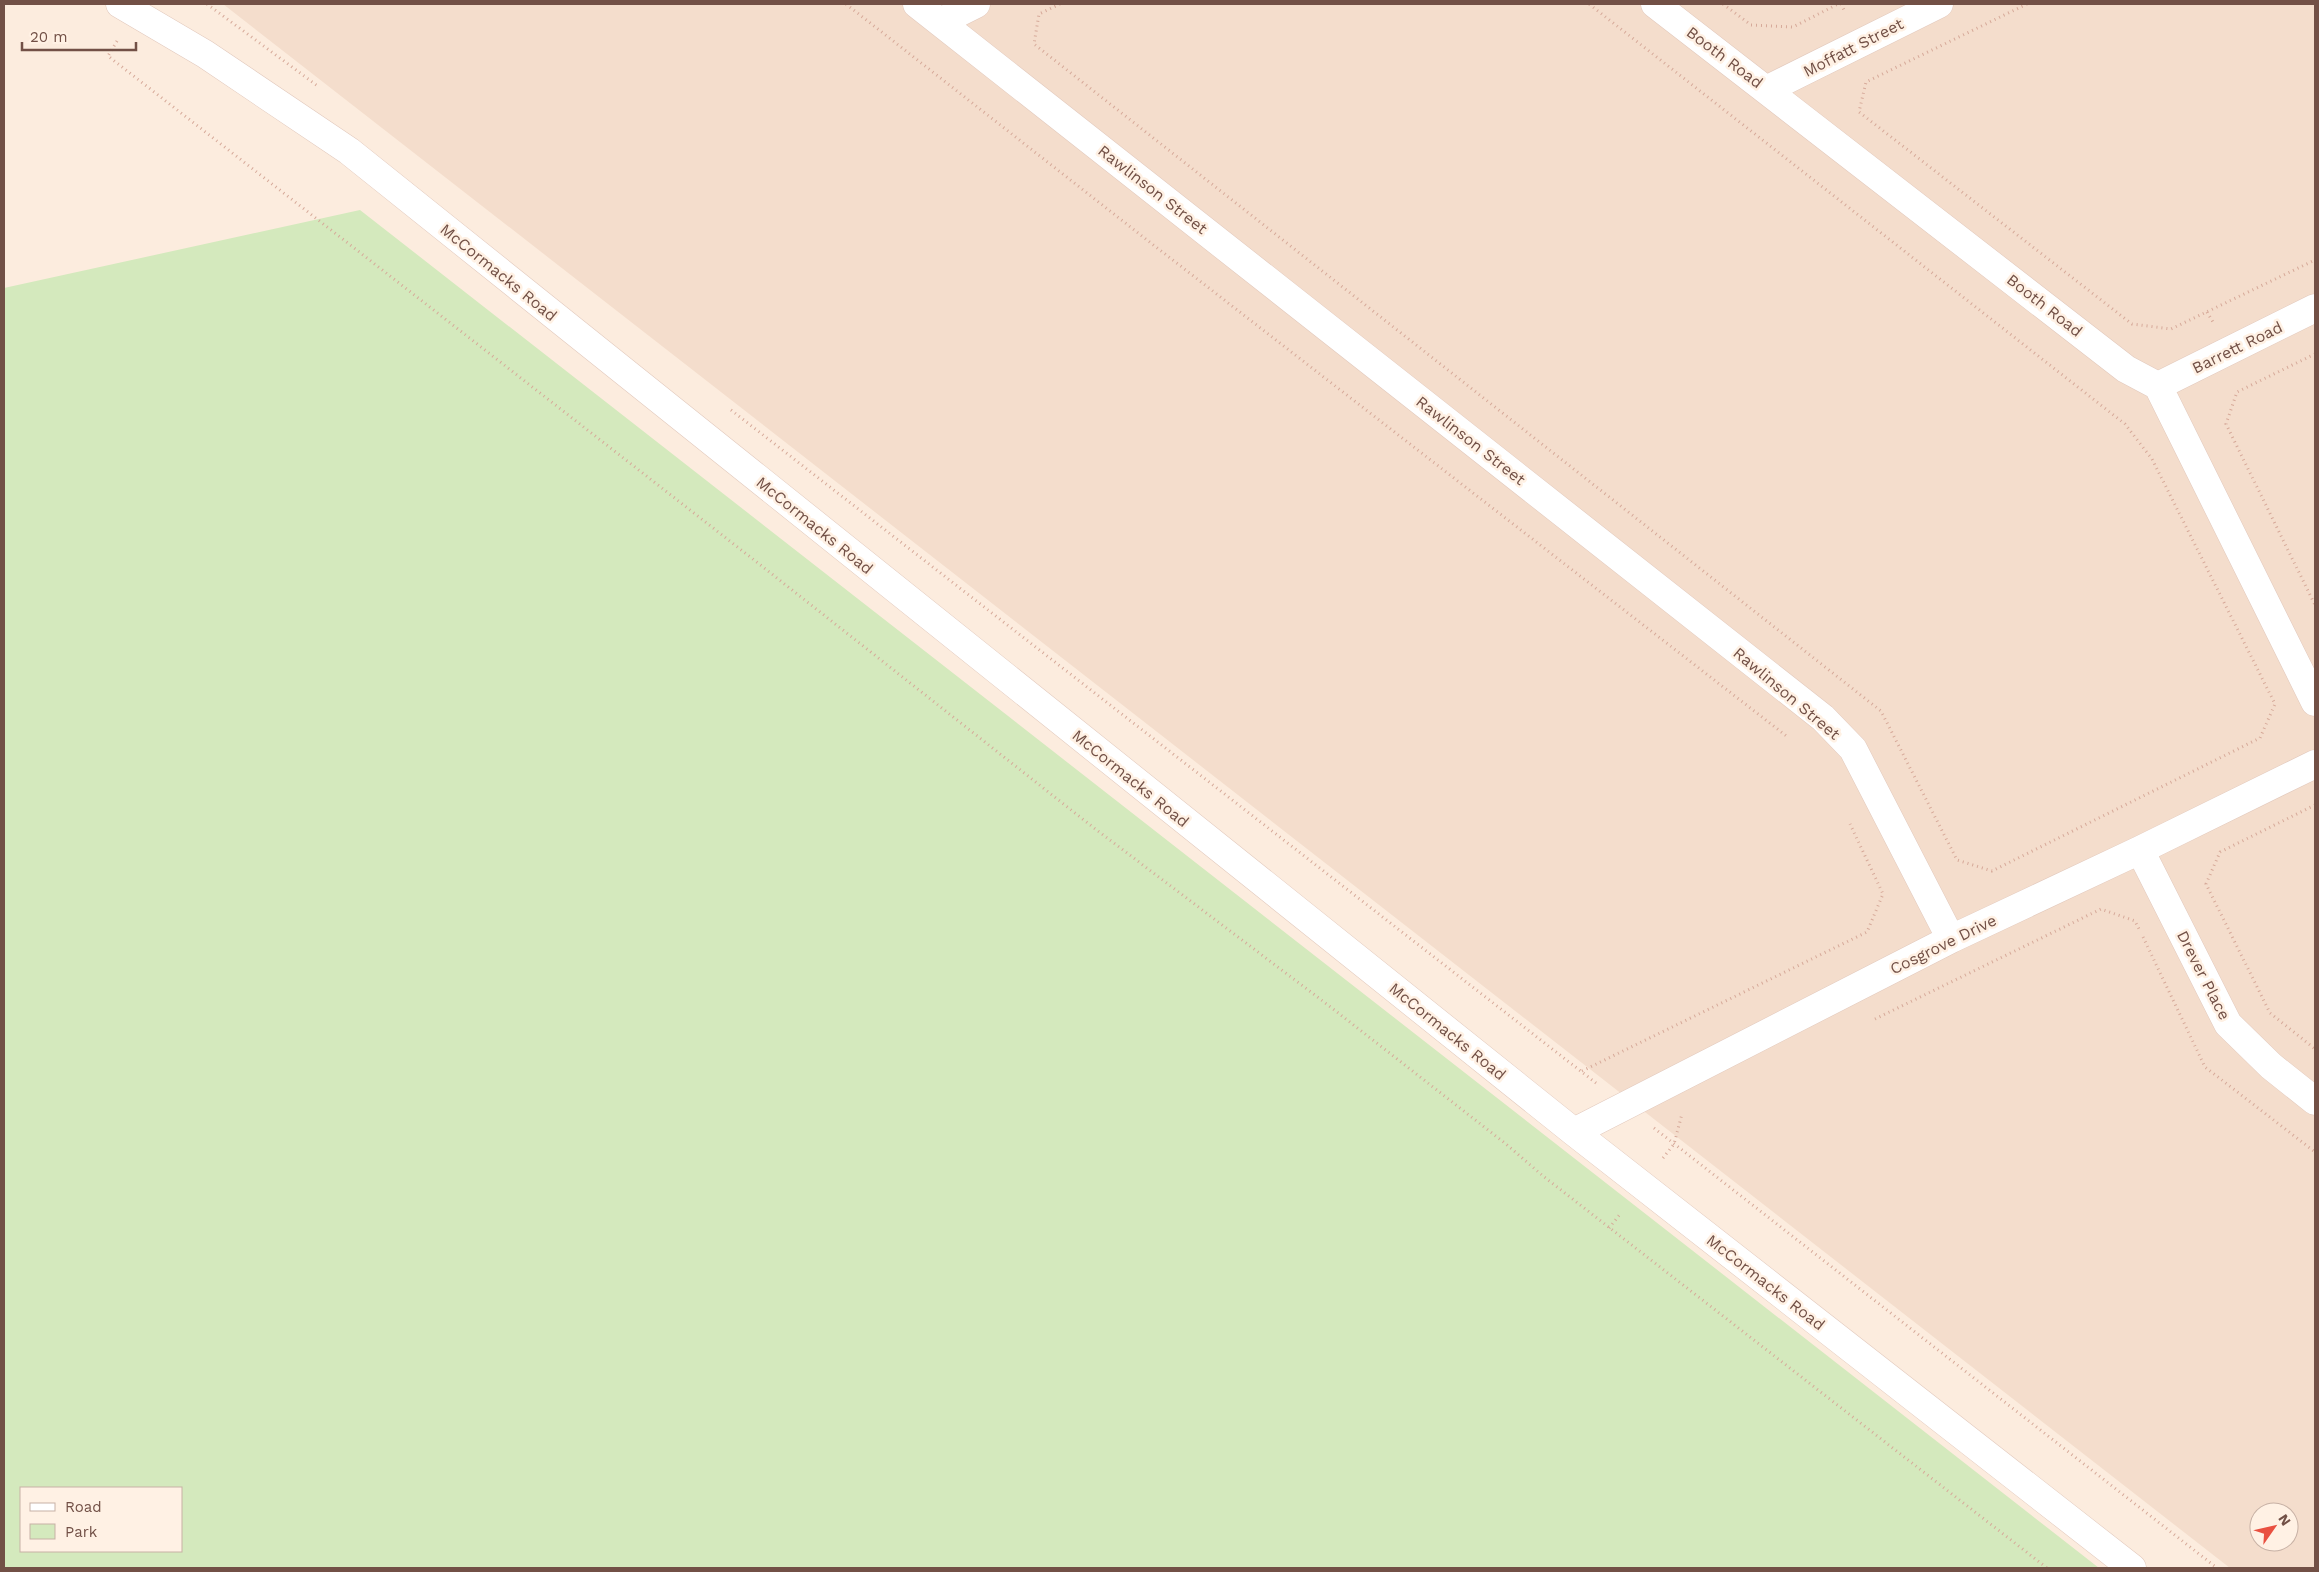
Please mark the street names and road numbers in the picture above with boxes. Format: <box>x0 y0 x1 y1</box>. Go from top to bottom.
street label: Moffatt Street <box>1800 14 1907 81</box>
street label: Booth Road <box>1683 23 1767 92</box>
street label: Rawlinson Street <box>1094 141 1211 238</box>
street label: McCormacks Road <box>437 220 561 325</box>
street label: Booth Road <box>2003 270 2086 341</box>
street label: Barrett Road <box>2189 317 2286 378</box>
street label: Rawlinson Street <box>1412 392 1529 489</box>
street label: McCormacks Road <box>753 473 877 578</box>
street label: Rawlinson Street <box>1729 643 1844 744</box>
street label: McCormacks Road <box>1069 726 1193 831</box>
street label: Cosgrove Drive <box>1887 910 2000 978</box>
street label: Drever Place <box>2173 927 2234 1023</box>
street label: McCormacks Road <box>1386 979 1510 1084</box>
street label: McCormacks Road <box>1703 1230 1829 1334</box>

